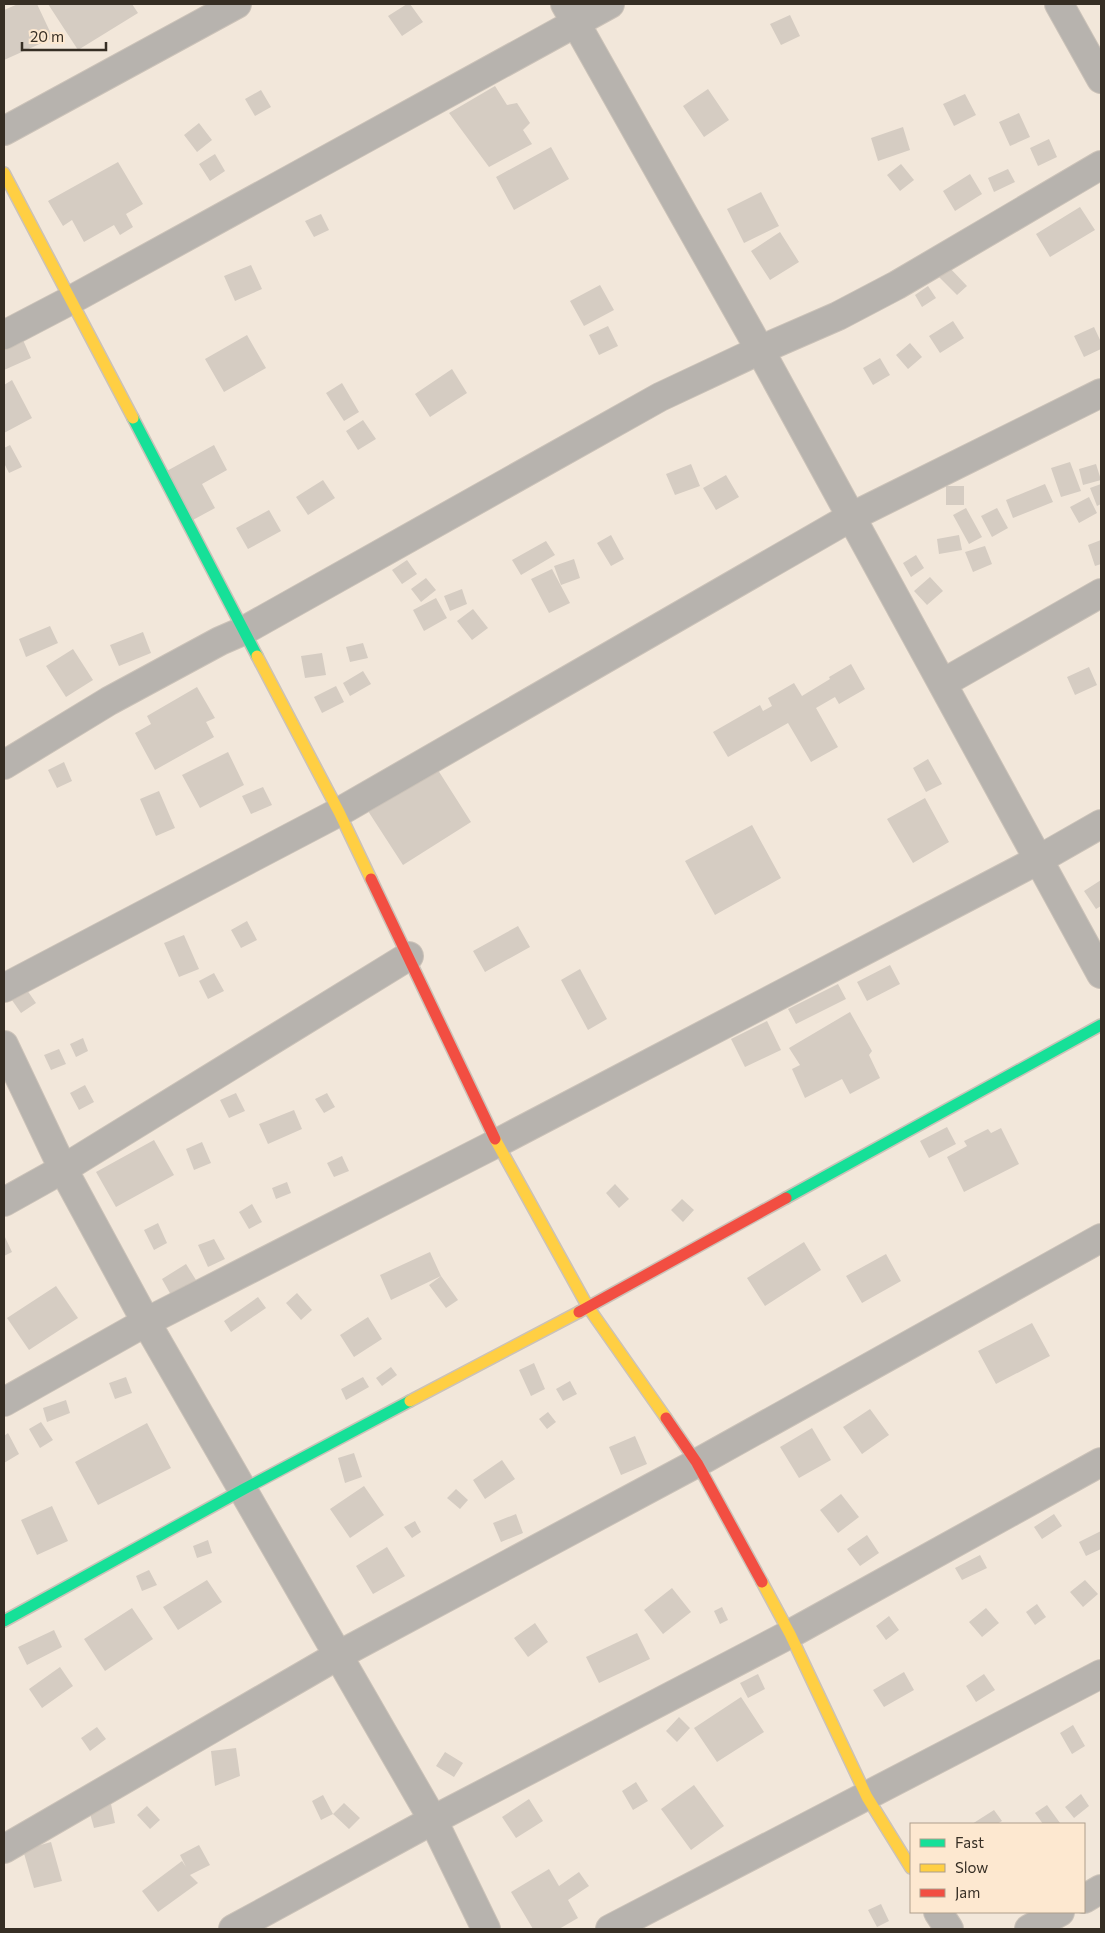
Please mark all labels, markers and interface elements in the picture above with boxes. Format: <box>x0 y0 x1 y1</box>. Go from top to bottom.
scale bar <box>22 20 106 52</box>
text: 20 m <box>30 27 64 45</box>
legend <box>910 1823 1085 1913</box>
text: Fast <box>955 1833 984 1851</box>
text: Slow <box>955 1858 988 1876</box>
text: Jam <box>955 1883 980 1901</box>

